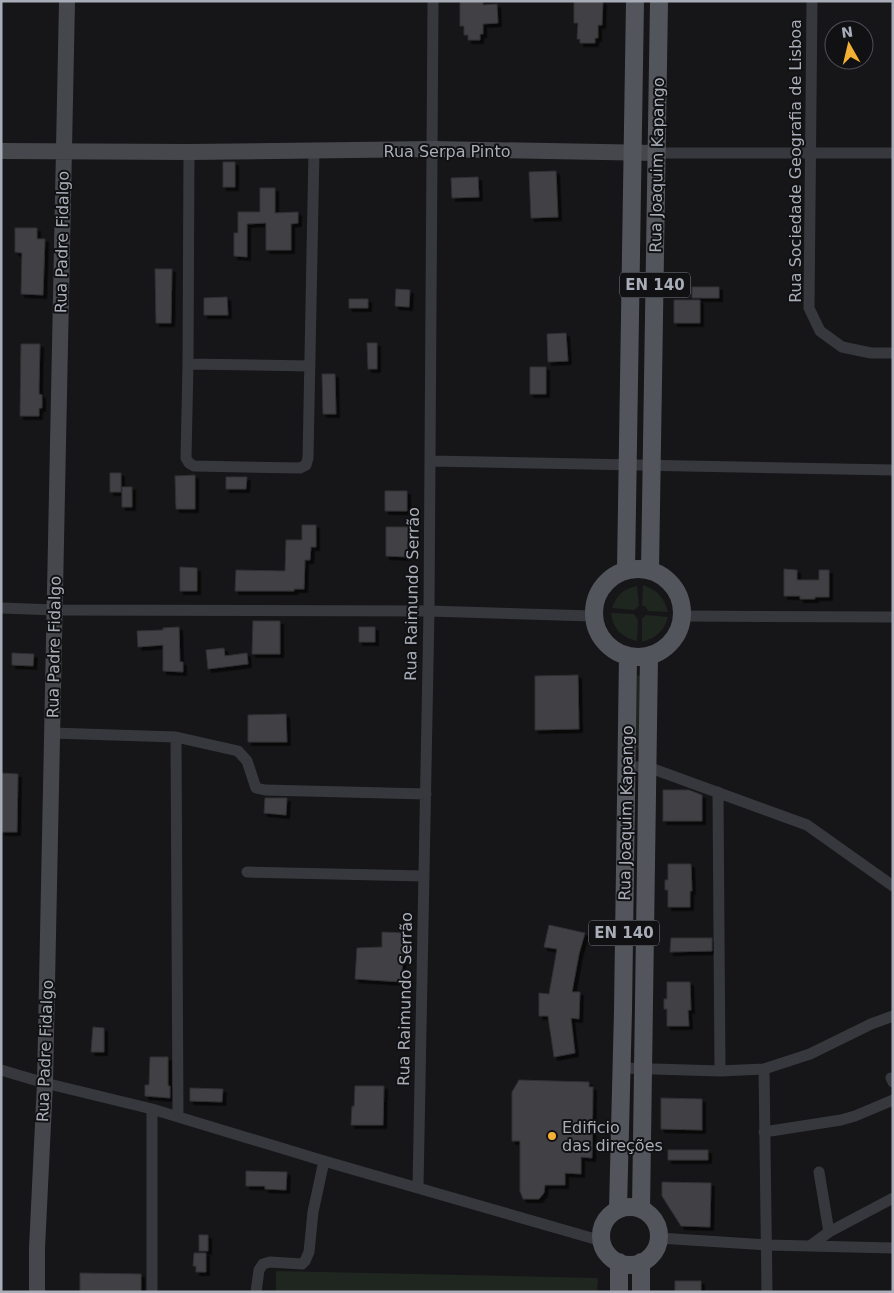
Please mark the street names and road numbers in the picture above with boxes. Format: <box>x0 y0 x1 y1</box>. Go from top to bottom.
street label: Rua Sociedade Geografia de Lisboa <box>786 19 805 303</box>
street label: Rua Joaquim Kapango <box>646 77 668 253</box>
street label: Rua Serpa Pinto <box>384 142 511 161</box>
street label: Rua Padre Fidalgo <box>51 171 73 313</box>
road number: EN 140 <box>620 272 690 298</box>
street label: Rua Raimundo Serrão <box>401 507 423 681</box>
street label: Rua Padre Fidalgo <box>43 576 65 718</box>
street label: Rua Joaquim Kapango <box>615 725 637 901</box>
street label: Rua Raimundo Serrão <box>394 912 416 1086</box>
road number: EN 140 <box>589 920 659 946</box>
street label: Rua Padre Fidalgo <box>33 980 57 1122</box>

